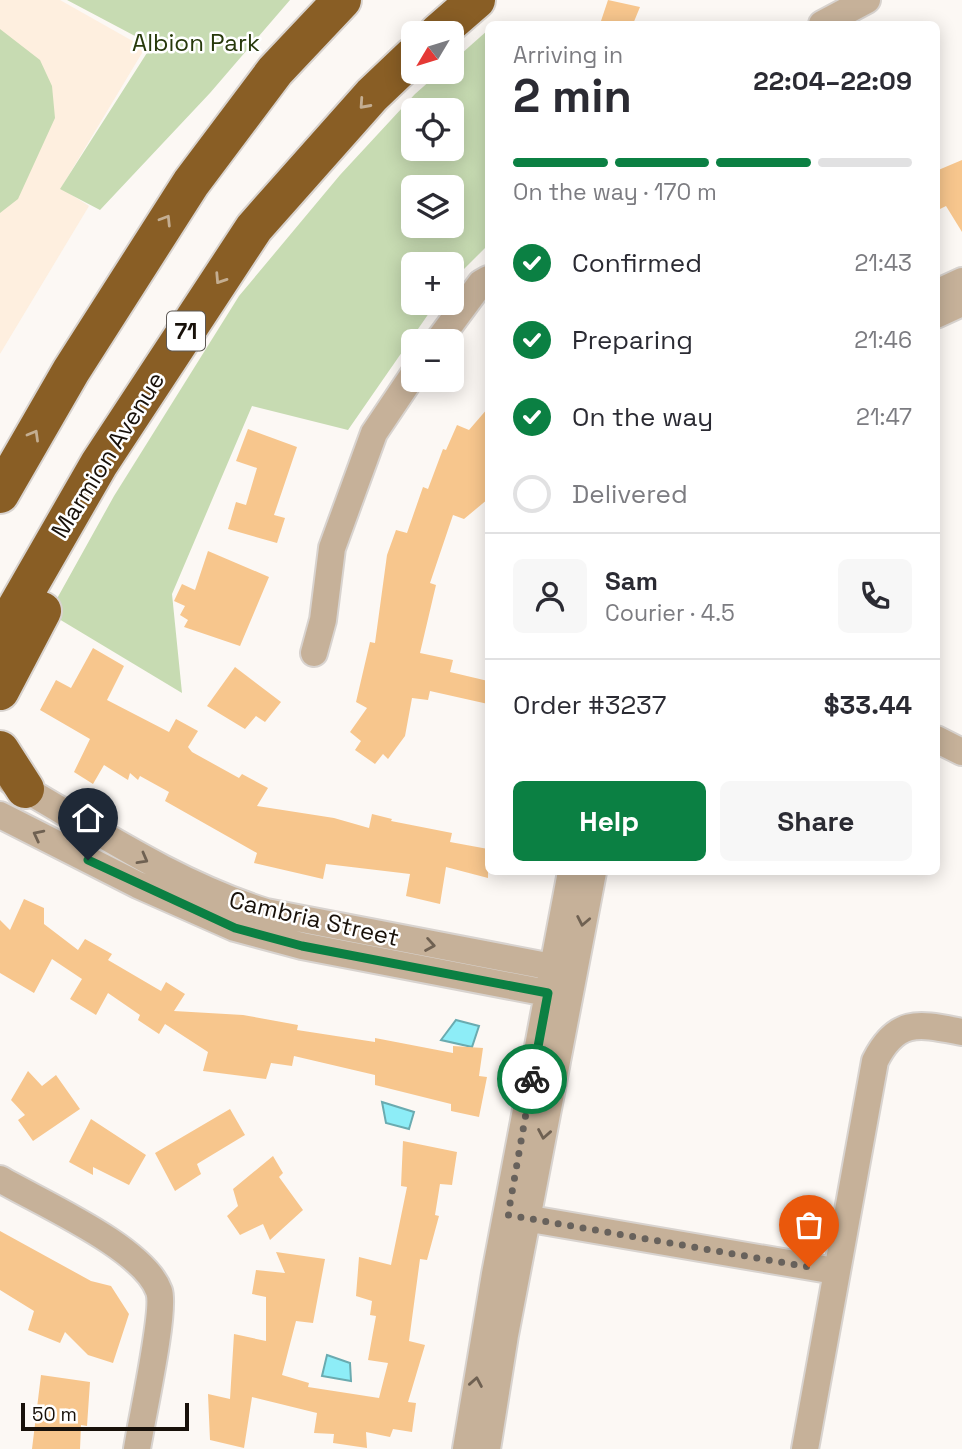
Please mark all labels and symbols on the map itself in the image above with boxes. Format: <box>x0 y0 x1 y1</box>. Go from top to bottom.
north arrow <box>401 21 464 84</box>
park label: Albion Park <box>132 27 260 58</box>
one-way arrow <box>360 96 372 109</box>
one-way arrow <box>158 215 171 228</box>
one-way arrow <box>215 272 228 285</box>
road number: 71 <box>167 312 205 350</box>
street label: Marmion Avenue <box>44 366 171 544</box>
one-way arrow <box>26 429 39 442</box>
pin <box>58 788 118 860</box>
one-way arrow <box>33 829 45 843</box>
one-way arrow <box>136 851 149 864</box>
street label: Cambria Street <box>226 884 402 953</box>
one-way arrow <box>576 915 591 927</box>
one-way arrow <box>424 937 436 952</box>
courier <box>497 1044 567 1114</box>
one-way arrow <box>537 1129 552 1140</box>
pin <box>779 1195 839 1267</box>
one-way arrow <box>468 1376 483 1388</box>
scale bar <box>21 1400 189 1432</box>

